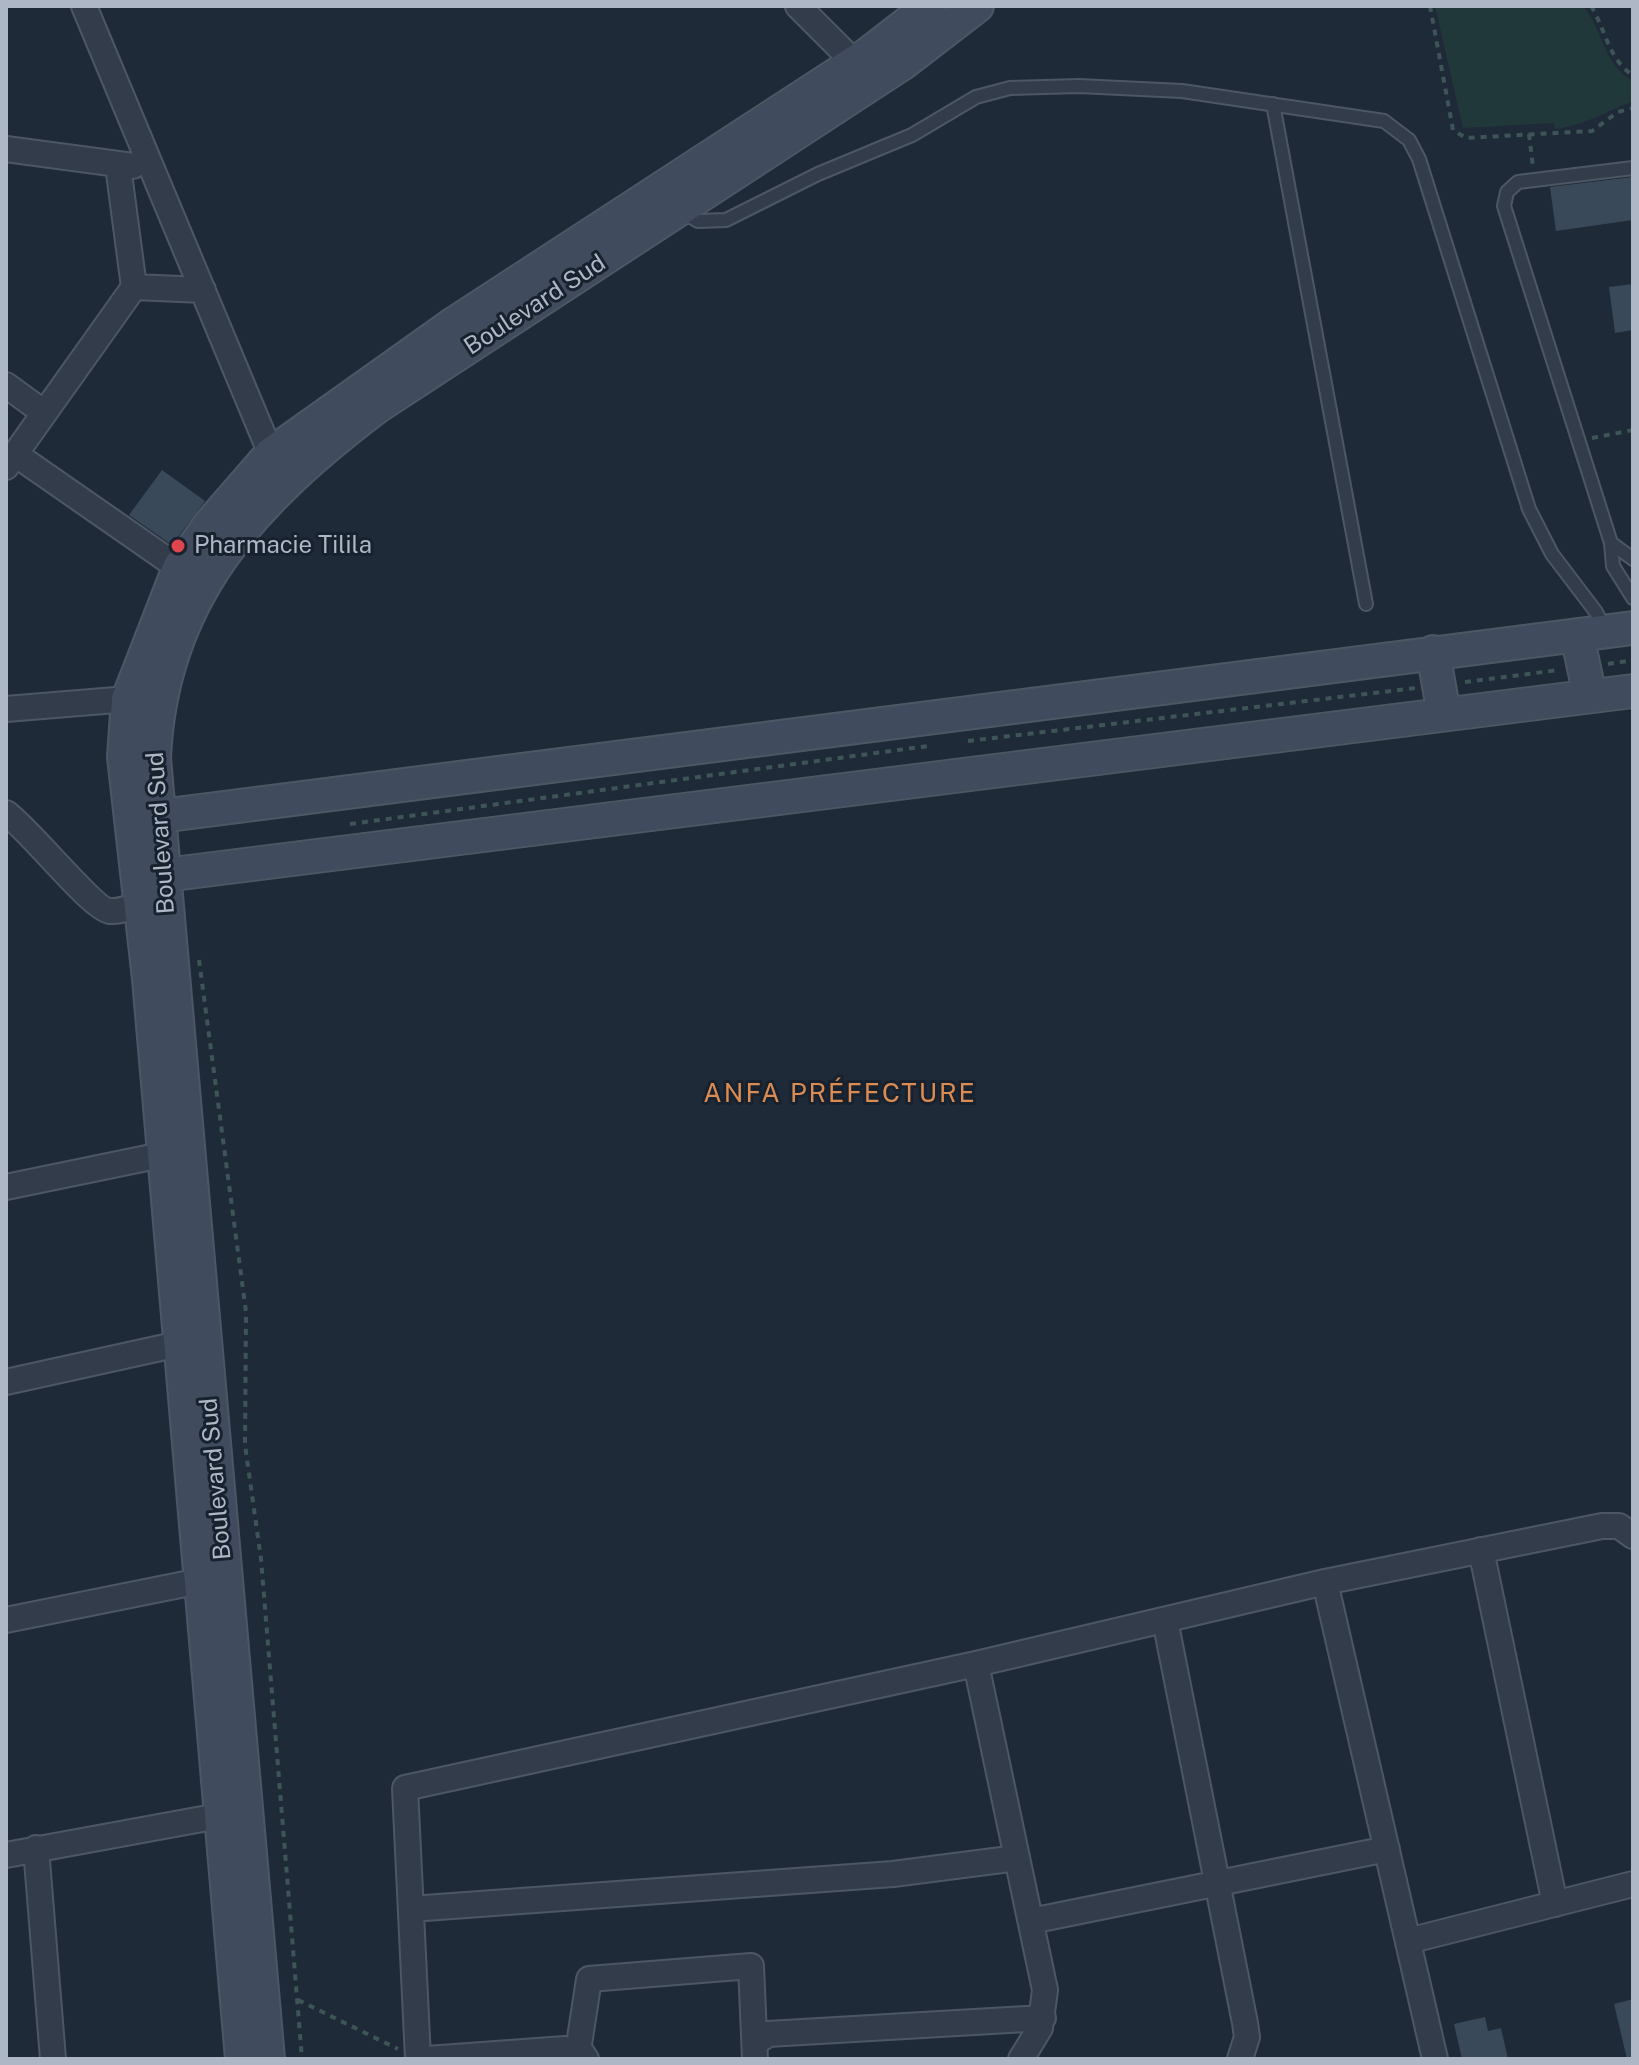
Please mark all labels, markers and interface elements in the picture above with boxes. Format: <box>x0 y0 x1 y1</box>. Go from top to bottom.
street label: Boulevard Sud <box>459 249 611 361</box>
place label: Pharmacie Tilila <box>194 532 372 560</box>
marker: Pharmacie Tilila <box>169 537 187 555</box>
street label: Boulevard Sud <box>141 751 181 915</box>
district label: ANFA PRÉFECTURE <box>703 1078 977 1110</box>
street label: Boulevard Sud <box>195 1397 237 1561</box>

